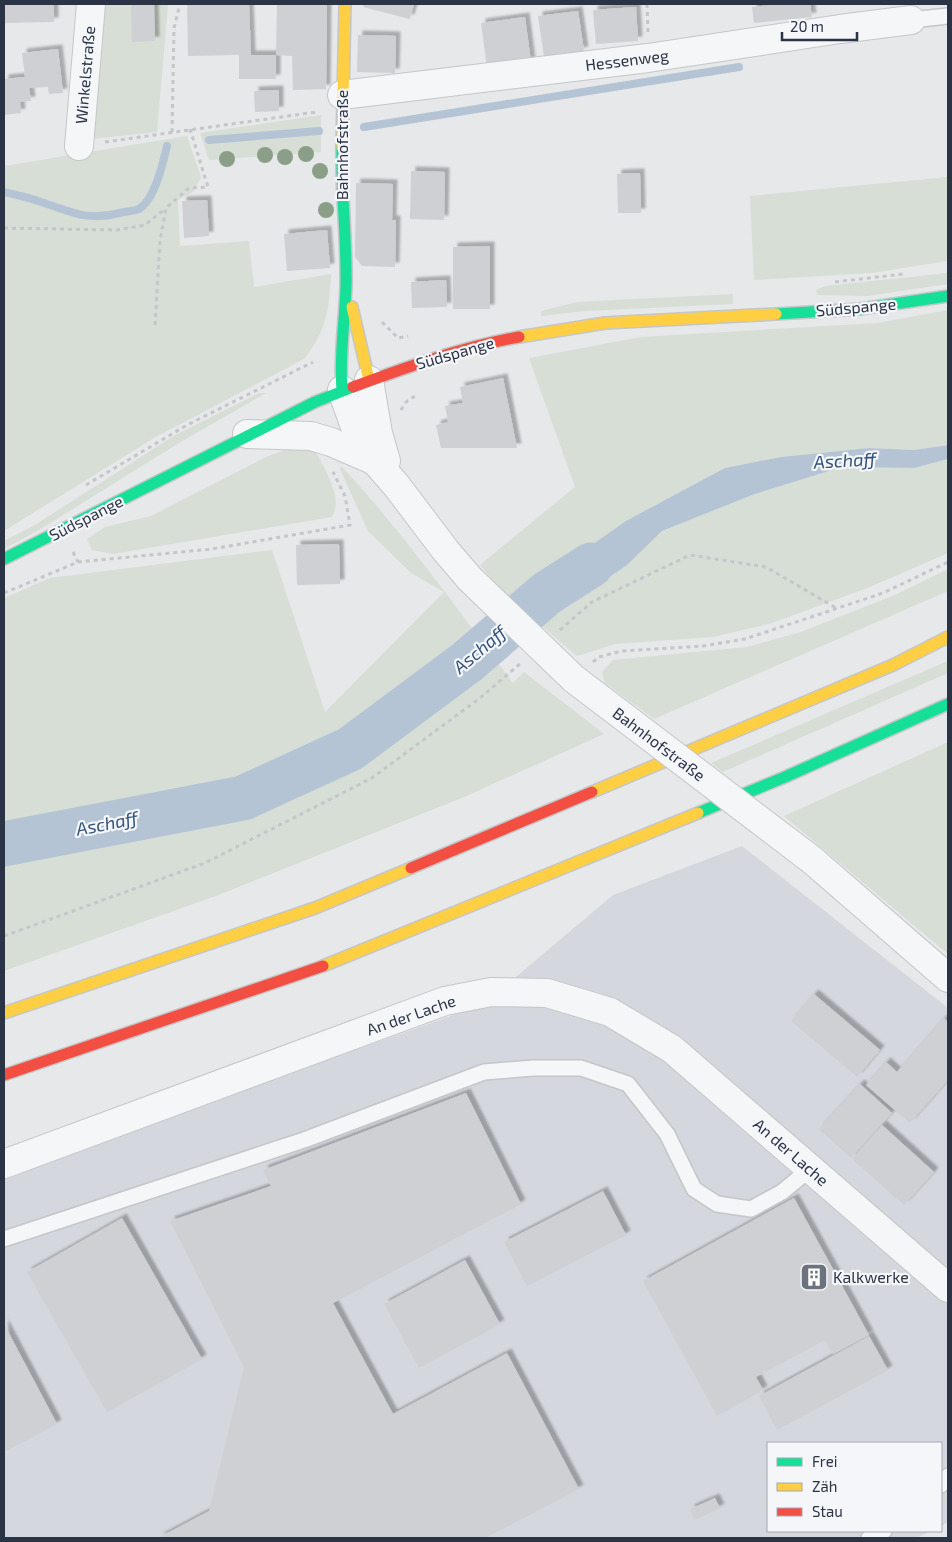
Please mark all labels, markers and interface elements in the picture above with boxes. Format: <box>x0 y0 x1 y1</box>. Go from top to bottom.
scale bar <box>782 10 857 42</box>
text: 20 m <box>790 17 824 35</box>
street label: Winkelstraße <box>71 25 98 125</box>
street label: Hessenweg <box>584 45 670 74</box>
street label: Bahnhofstraße <box>332 90 351 200</box>
street label: Südspange <box>815 294 897 319</box>
street label: Südspange <box>414 332 496 373</box>
water label: Aschaff <box>812 447 879 473</box>
street label: Südspange <box>46 491 126 544</box>
water label: Aschaff <box>448 619 512 678</box>
street label: Bahnhofstraße <box>609 703 709 784</box>
water label: Aschaff <box>73 806 142 840</box>
street label: An der Lache <box>364 990 458 1039</box>
street label: An der Lache <box>750 1114 833 1189</box>
building icon: Kalkwerke <box>799 1262 829 1292</box>
place label: Kalkwerke <box>833 1267 909 1286</box>
legend <box>767 1442 942 1532</box>
text: Frei <box>812 1452 837 1470</box>
text: Zäh <box>812 1477 837 1495</box>
text: Stau <box>812 1502 843 1520</box>

